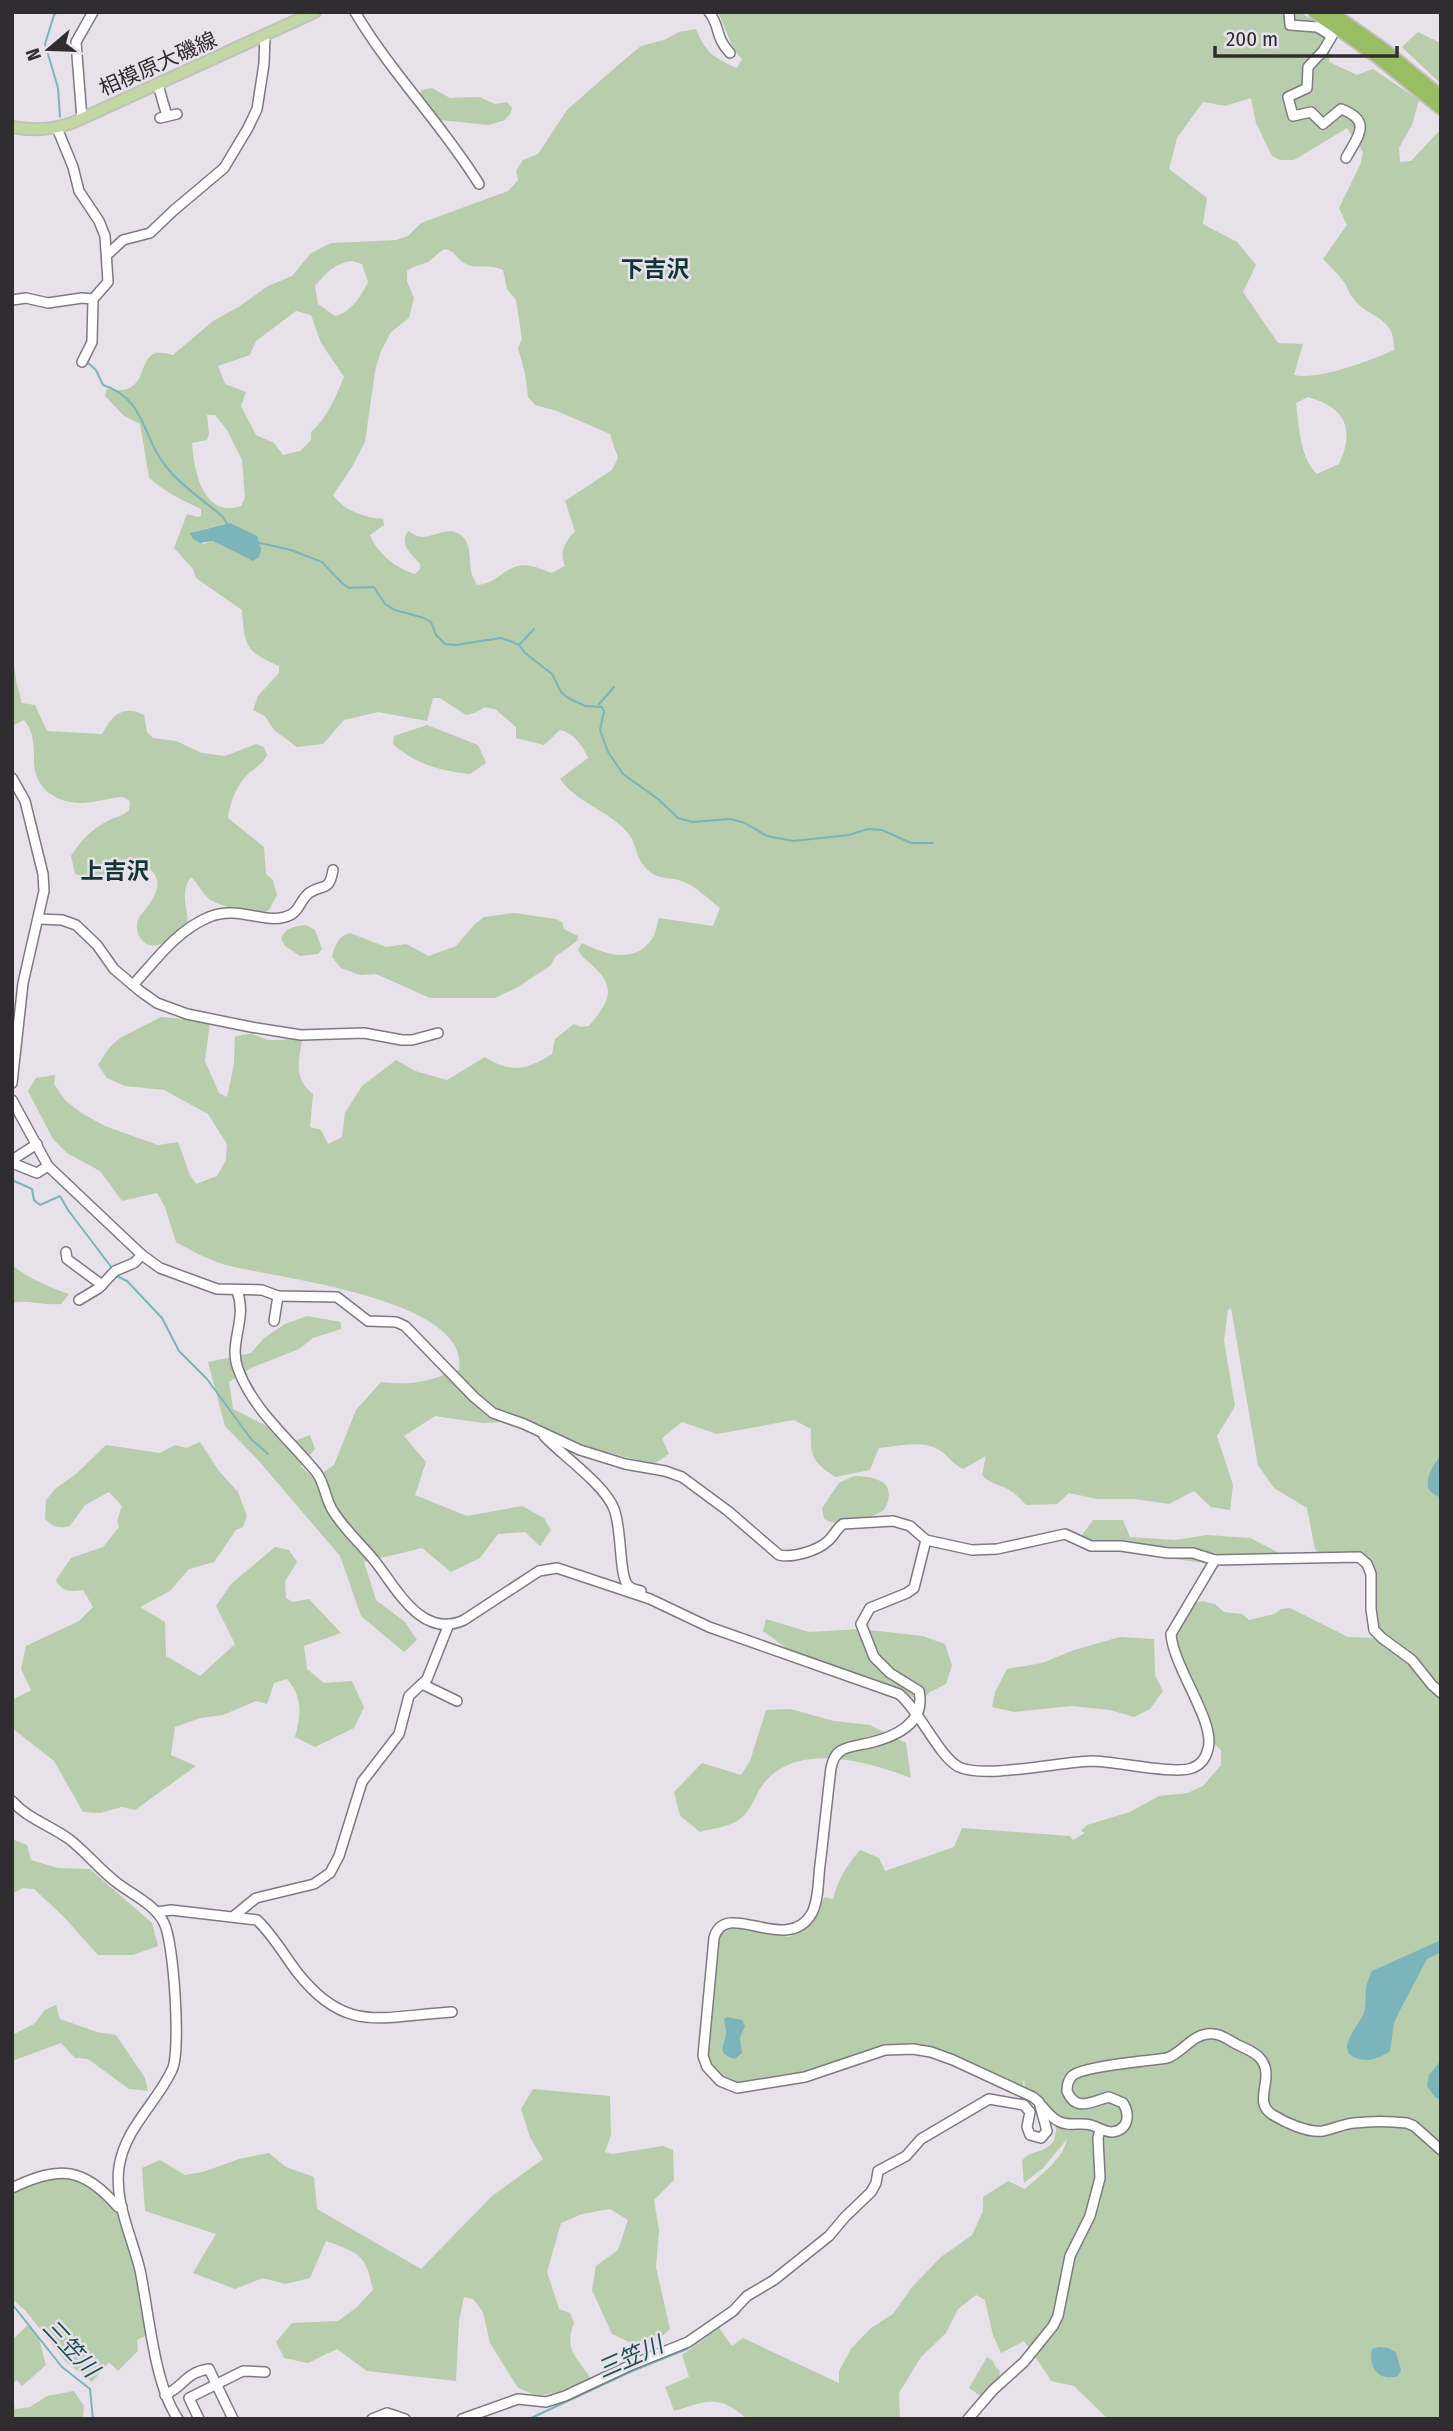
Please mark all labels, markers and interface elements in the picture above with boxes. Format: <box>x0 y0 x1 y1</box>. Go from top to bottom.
north arrow <box>14 14 84 84</box>
scale bar <box>1215 14 1397 58</box>
street label: 相模原大磯線 <box>95 26 221 102</box>
text: 200 m <box>1226 26 1278 52</box>
text: N <box>21 45 46 64</box>
district label: 下吉沢 <box>621 255 690 283</box>
district label: 上吉沢 <box>81 857 150 885</box>
water label: 三笠川 <box>37 2313 107 2385</box>
water label: 三笠川 <box>593 2329 670 2384</box>

